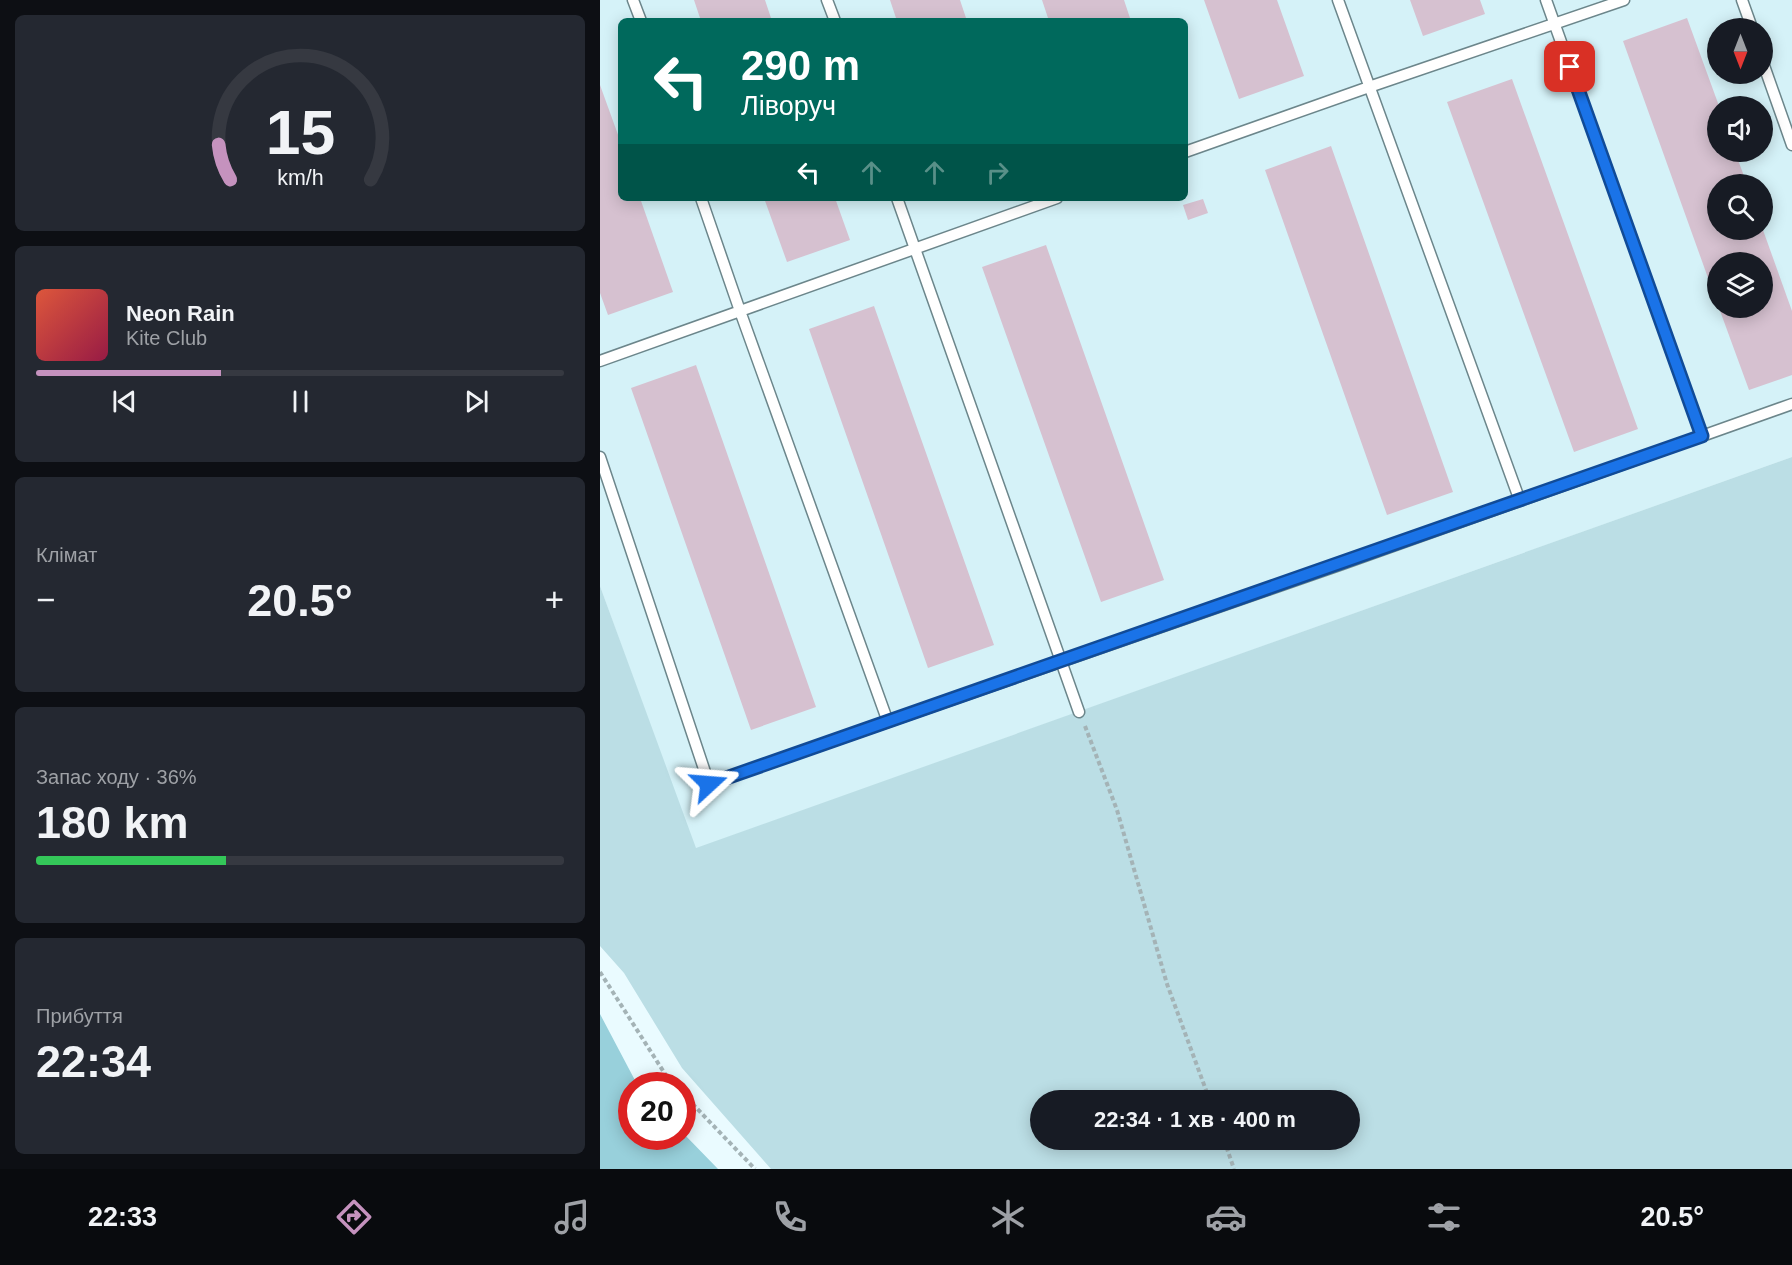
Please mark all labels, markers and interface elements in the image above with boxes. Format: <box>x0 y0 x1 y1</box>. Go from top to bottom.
north arrow <box>1707 18 1773 84</box>
map controls <box>1707 18 1773 318</box>
pin <box>1544 41 1595 92</box>
icon: left <box>642 42 720 120</box>
text: 290 m <box>741 42 860 89</box>
icon: arrive <box>1553 50 1586 83</box>
text: Ліворуч <box>741 91 836 121</box>
button: sound <box>1707 96 1773 162</box>
text: 15 <box>265 98 335 167</box>
icon: left <box>792 156 825 189</box>
icon: ahead <box>855 156 888 189</box>
icon: ahead <box>918 156 951 189</box>
icon: right <box>981 156 1014 189</box>
text: km/h <box>277 166 323 190</box>
button: search <box>1707 174 1773 240</box>
button: layers <box>1707 252 1773 318</box>
text: Neon Rain <box>126 301 235 326</box>
text: Kite Club <box>126 327 207 349</box>
icon: previous <box>108 385 141 418</box>
icon: pause <box>284 385 317 418</box>
icon: next <box>460 385 493 418</box>
text: Клімат <box>36 544 97 566</box>
text: 20.5° <box>247 575 353 626</box>
text: − <box>36 581 55 618</box>
text: + <box>545 581 564 618</box>
position arrow <box>677 752 741 816</box>
text: Запас ходу · 36% <box>36 766 197 788</box>
text: 180 km <box>36 797 189 848</box>
text: Прибуття <box>36 1005 123 1027</box>
text: 22:34 <box>36 1036 151 1087</box>
speed limit sign: 20 <box>618 1072 696 1150</box>
text: 22:34 · 1 хв · 400 m <box>1094 1107 1296 1132</box>
icon: directions <box>333 1196 375 1238</box>
icon: music <box>551 1196 593 1238</box>
icon: phone <box>769 1196 811 1238</box>
icon: climate <box>987 1196 1029 1238</box>
icon: car <box>1205 1196 1247 1238</box>
icon: filters <box>1423 1196 1465 1238</box>
text: 22:33 <box>88 1202 157 1232</box>
text: 20.5° <box>1641 1202 1704 1232</box>

